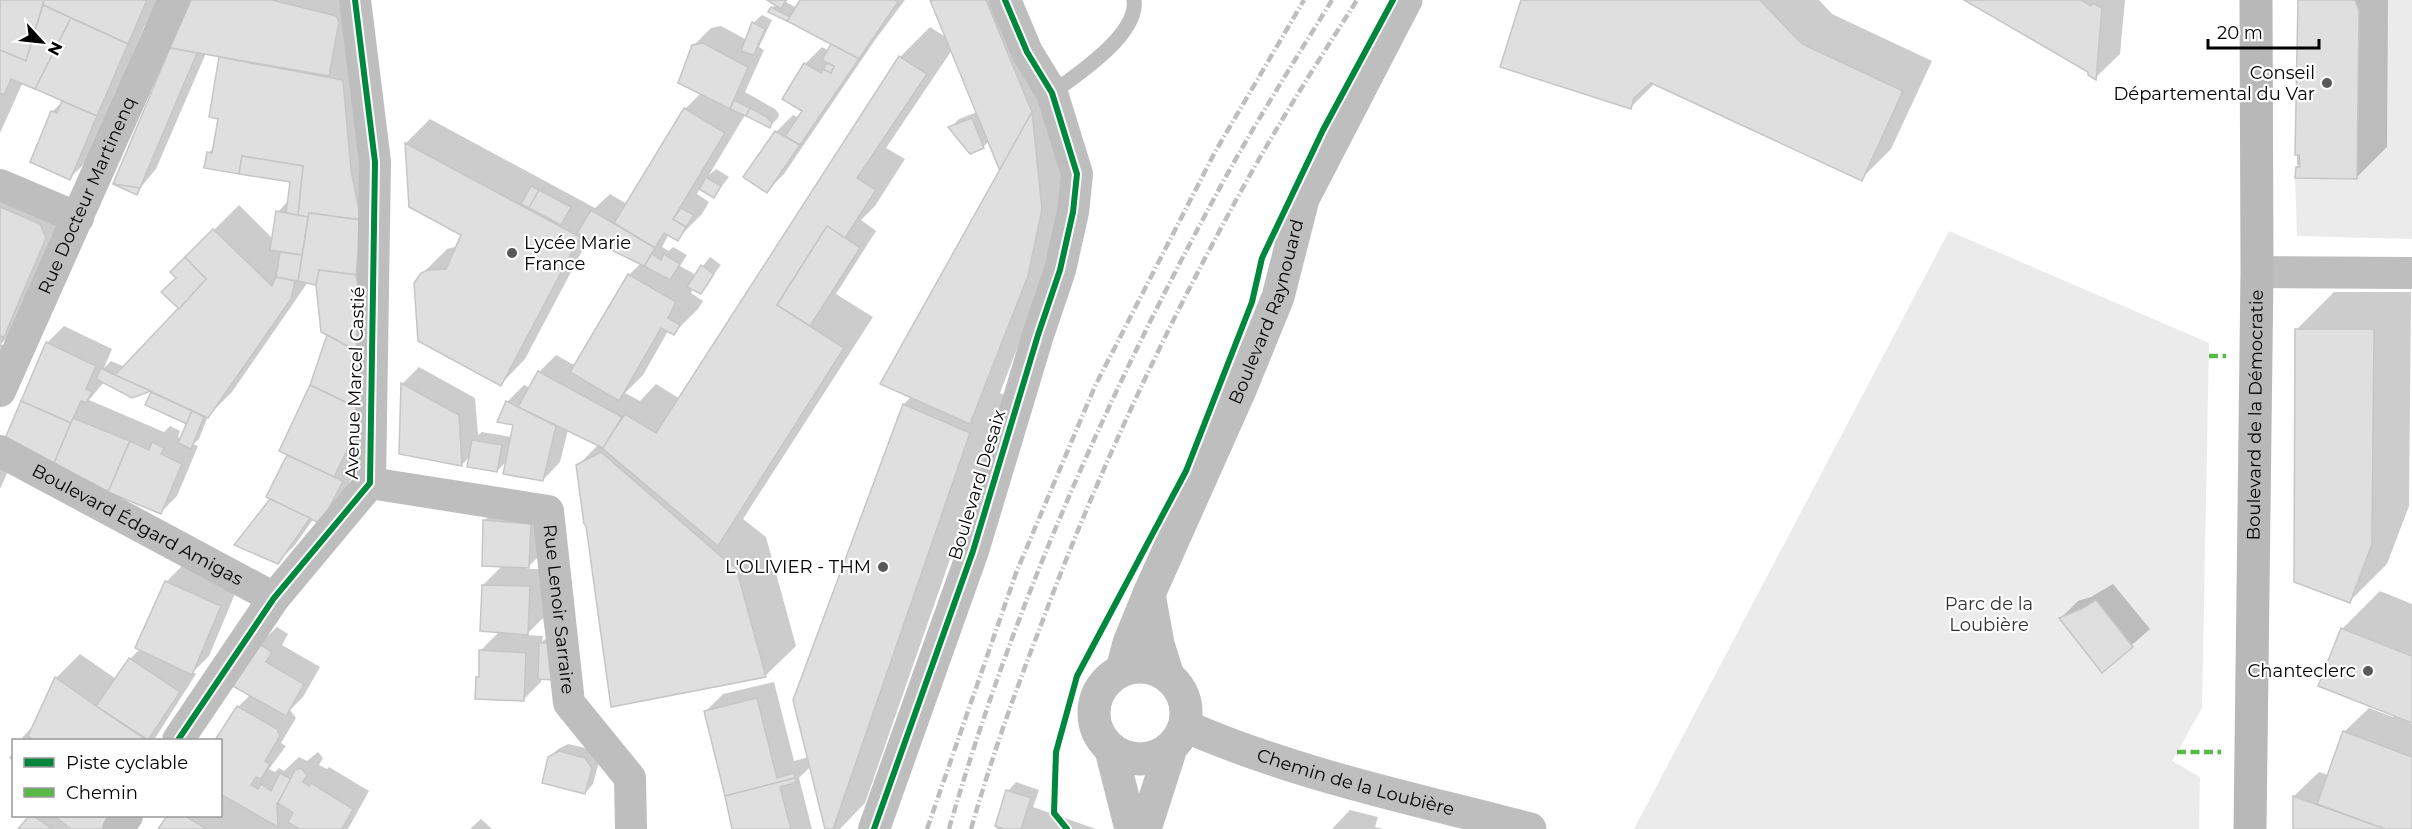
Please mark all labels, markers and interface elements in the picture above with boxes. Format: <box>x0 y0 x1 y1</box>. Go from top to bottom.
north arrow <box>12 12 72 72</box>
scale bar <box>2208 12 2319 50</box>
text: 20 m <box>2217 22 2263 44</box>
text: N <box>44 39 66 59</box>
place label: Conseil Départemental du Var <box>2113 62 2315 105</box>
marker: Conseil Départemental du Var <box>2320 76 2334 90</box>
street label: Rue Docteur Martinenq <box>33 93 141 298</box>
street label: Boulevard Raynouard <box>1224 217 1308 408</box>
place label: Lycée Marie France <box>524 232 631 275</box>
marker: Lycée Marie France <box>505 246 519 260</box>
street label: Avenue Marcel Castié <box>341 286 369 480</box>
street label: Boulevard de la Démocratie <box>2243 289 2268 541</box>
street label: Boulevard Desaix <box>944 407 1010 563</box>
street label: Boulevard Édgard Amigas <box>28 459 247 590</box>
street label: Rue Lenoir Sarraire <box>539 523 579 696</box>
place label: L'OLIVIER - THM <box>725 556 871 578</box>
marker: L'OLIVIER - THM <box>876 560 890 574</box>
park label: Parc de la Loubière <box>1945 593 2033 636</box>
place label: Chanteclerc <box>2248 660 2356 682</box>
marker: Chanteclerc <box>2361 664 2375 678</box>
legend <box>12 739 222 817</box>
street label: Chemin de la Loubière <box>1254 744 1457 821</box>
text: Piste cyclable <box>66 752 188 774</box>
text: Chemin <box>66 782 138 804</box>

